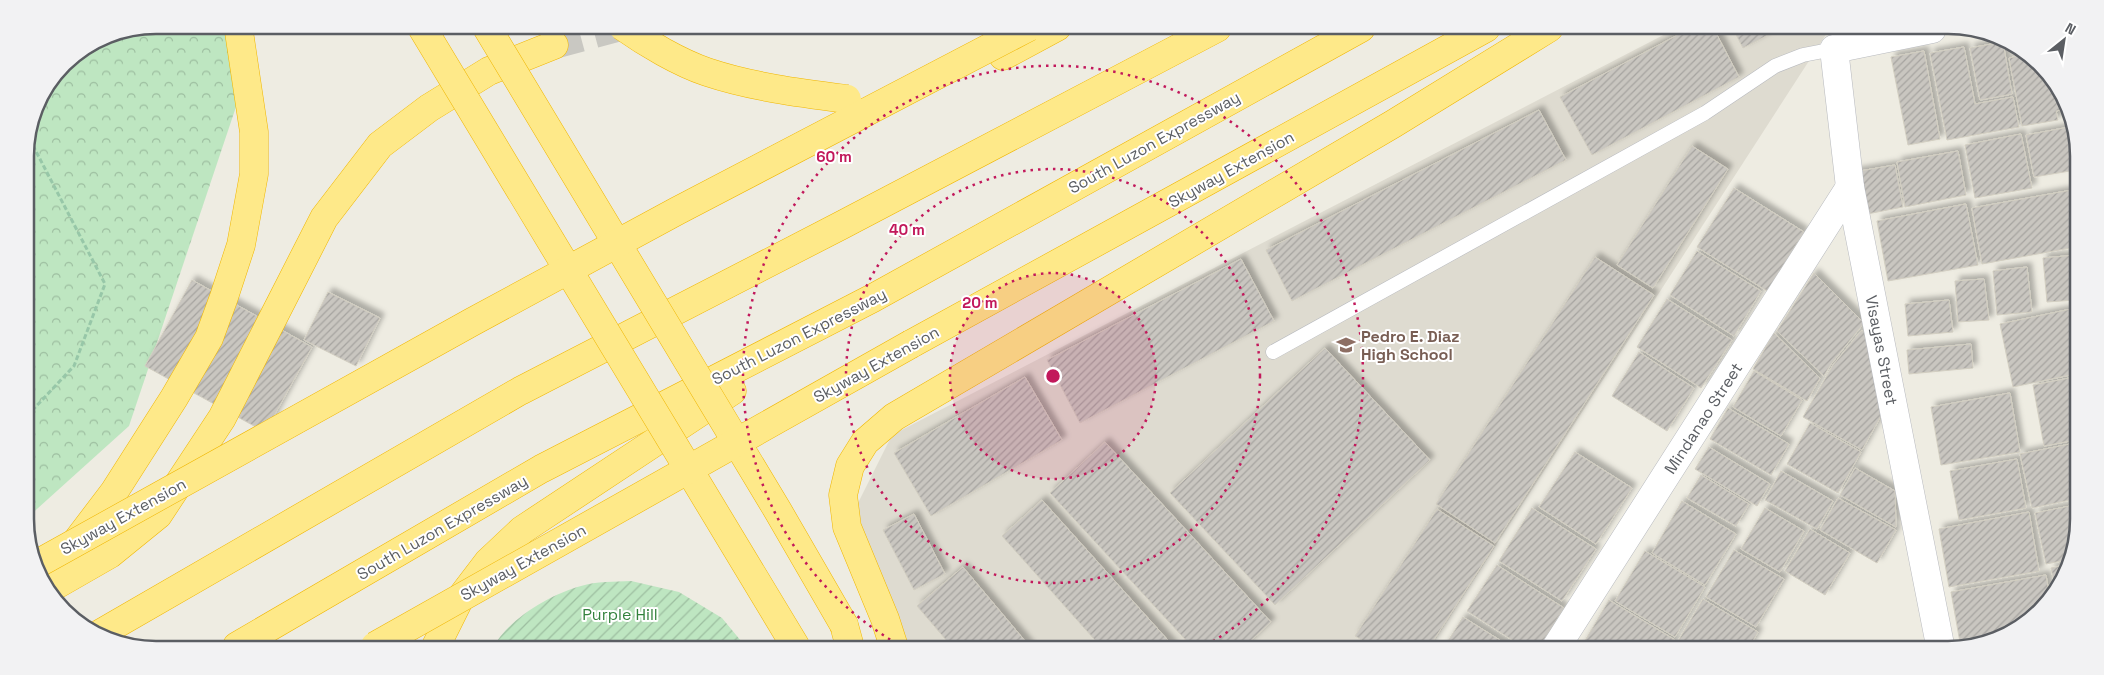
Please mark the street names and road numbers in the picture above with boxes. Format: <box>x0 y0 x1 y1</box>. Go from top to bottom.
street label: South Luzon Expressway <box>1065 86 1244 198</box>
street label: Skyway Extension <box>1165 126 1298 213</box>
street label: South Luzon Expressway <box>708 283 890 390</box>
street label: Visayas Street <box>1861 293 1902 407</box>
street label: Skyway Extension <box>810 321 943 408</box>
street label: Mindanao Street <box>1660 359 1747 478</box>
street label: South Luzon Expressway <box>353 470 531 585</box>
street label: Skyway Extension <box>57 473 190 560</box>
street label: Skyway Extension <box>457 519 590 606</box>

